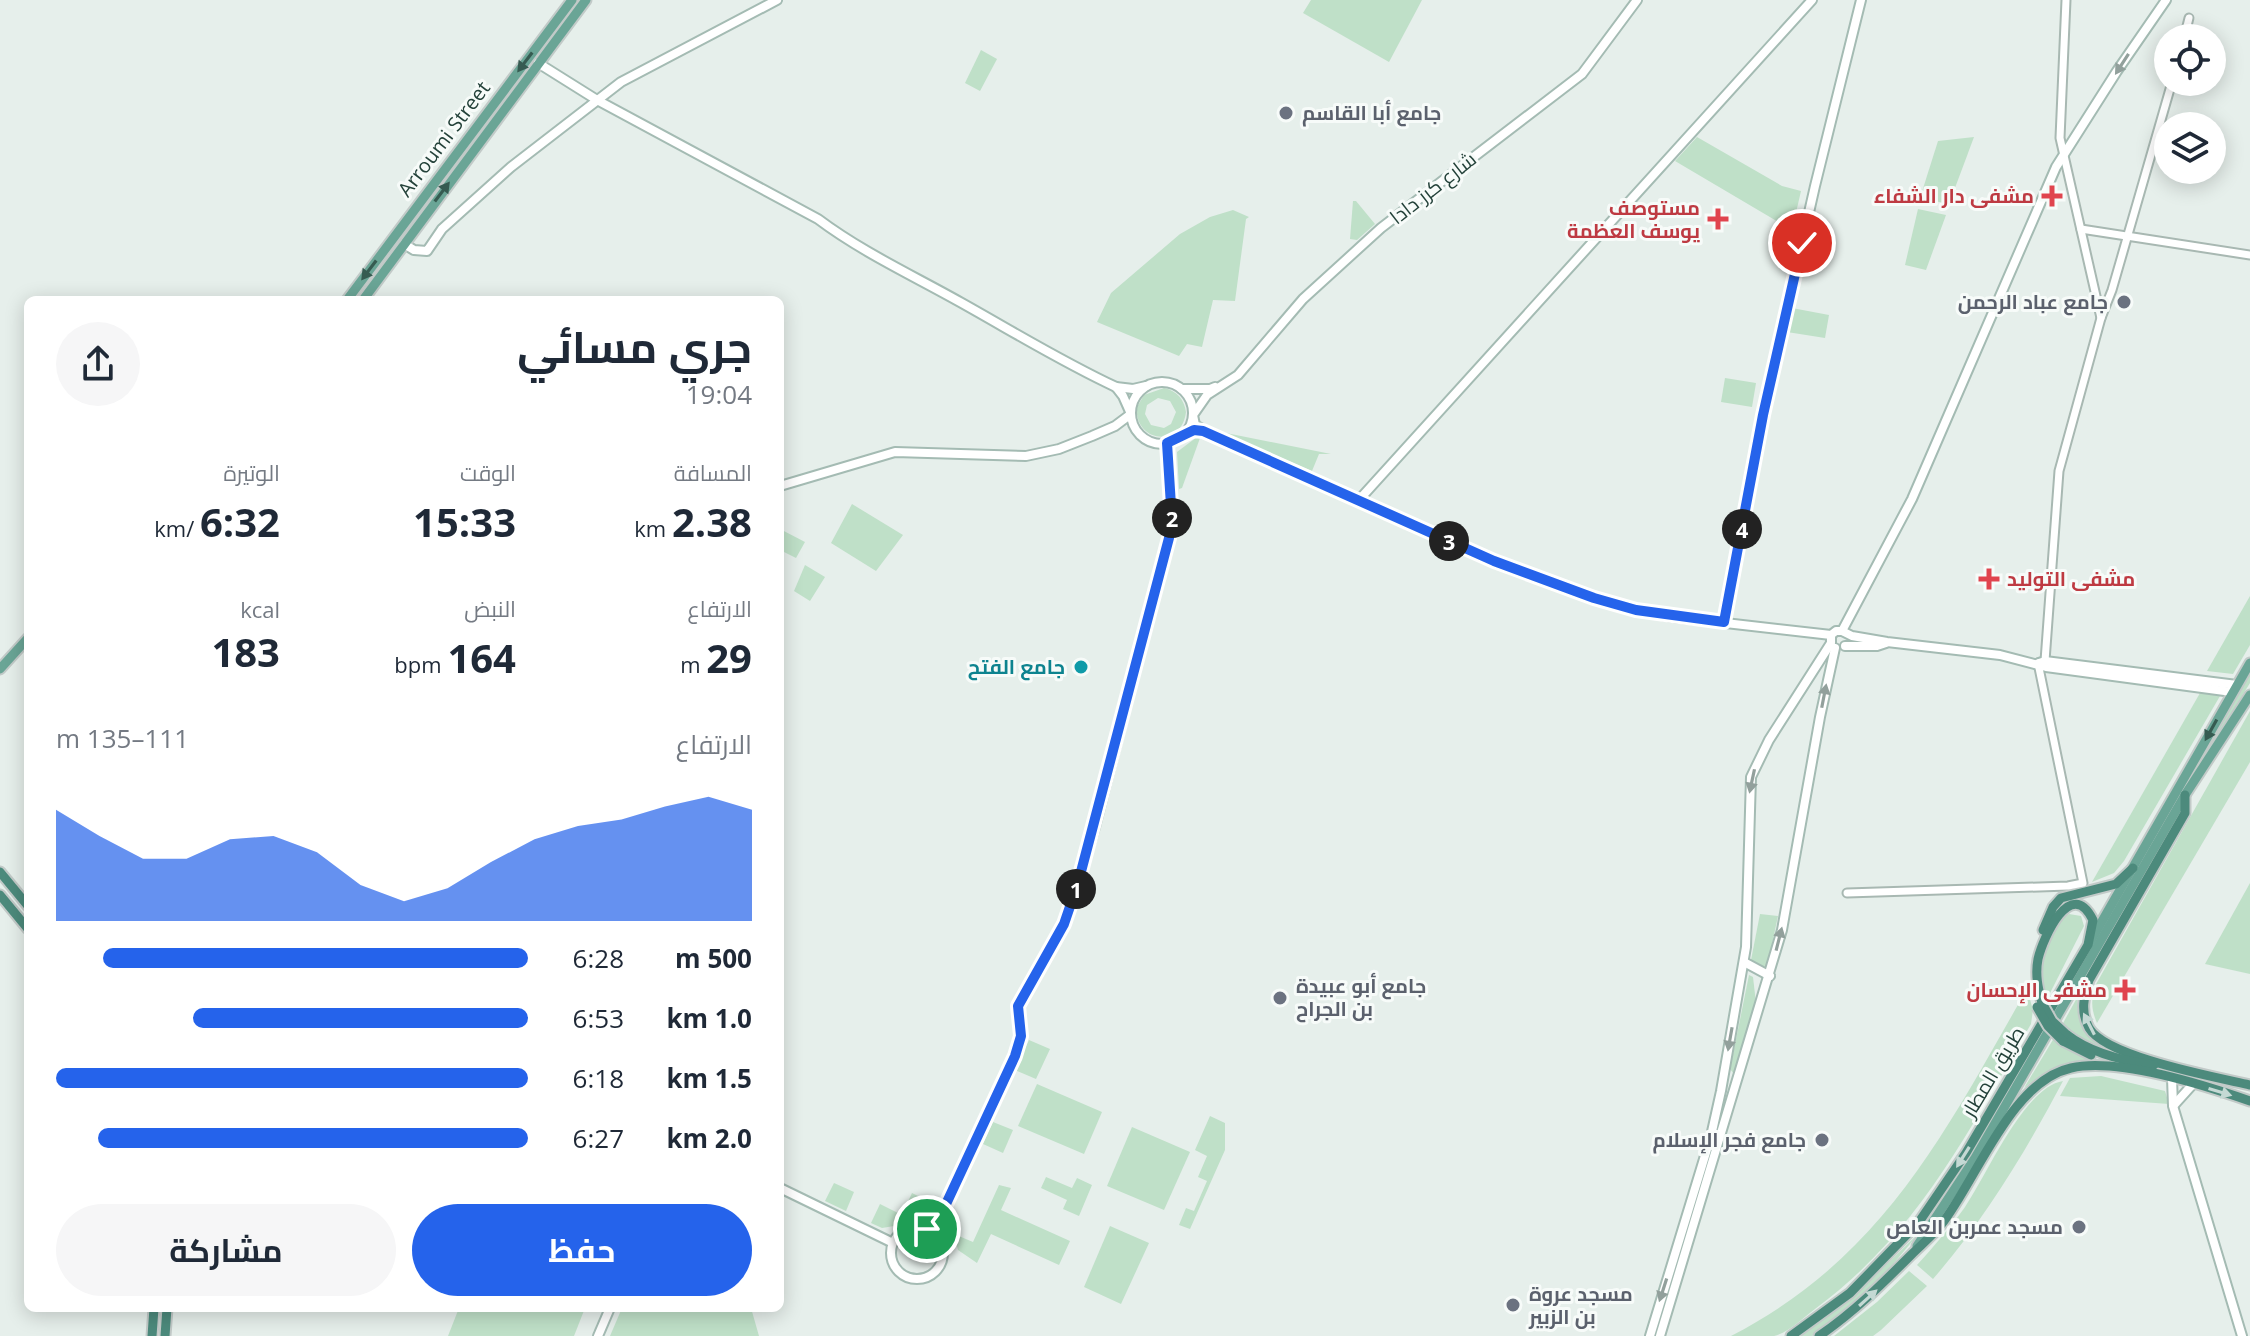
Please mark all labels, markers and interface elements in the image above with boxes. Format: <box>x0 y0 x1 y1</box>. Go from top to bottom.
map controls <box>2154 24 2226 184</box>
button: locate <box>2154 24 2226 96</box>
one-way arrow <box>517 52 533 72</box>
one-way arrow <box>2115 53 2129 75</box>
street label: Arroumi Street <box>391 75 496 202</box>
place label: جامع أبا القاسم <box>1302 99 1441 127</box>
marker: جامع أبا القاسم <box>1277 104 1295 122</box>
button: layers <box>2154 112 2226 184</box>
street label: شارع كرز دادا <box>1384 145 1482 231</box>
one-way arrow <box>434 182 450 202</box>
place label: مشفى دار الشفاء <box>1874 182 2034 209</box>
marker: مشفى دار الشفاء <box>2041 185 2063 207</box>
place label: مستوصف يوسف العظمة <box>1567 194 1700 244</box>
marker: مستوصف يوسف العظمة <box>1707 208 1729 230</box>
pin <box>1768 209 1836 277</box>
icon: check <box>1780 221 1824 265</box>
one-way arrow <box>362 260 377 281</box>
place label: جامع عباد الرحمن <box>1958 288 2108 316</box>
marker: جامع عباد الرحمن <box>2115 293 2133 311</box>
text: جري مسائي <box>517 316 752 376</box>
button: share <box>56 322 140 406</box>
text: 19:04 <box>686 376 752 412</box>
text: الوتيرة <box>224 457 280 487</box>
text: الوقت <box>460 457 516 487</box>
text: المسافة <box>674 457 752 487</box>
text: 6:32 <box>200 494 280 549</box>
text: 15:33 <box>413 494 516 549</box>
text: 2.38 <box>672 494 752 549</box>
pin: 2 <box>1152 498 1192 538</box>
text: 2 <box>1166 503 1178 533</box>
pin: 4 <box>1722 509 1762 549</box>
text: /km <box>154 513 200 543</box>
text: km <box>634 513 672 543</box>
text: 4 <box>1736 514 1748 544</box>
pin: 3 <box>1429 521 1469 561</box>
text: 3 <box>1443 526 1455 556</box>
place label: مشفى التوليد <box>2007 565 2135 592</box>
marker: مشفى التوليد <box>1978 568 2000 590</box>
text: النبض <box>464 593 516 623</box>
text: الارتفاع <box>688 593 752 623</box>
text: kcal <box>240 594 280 624</box>
text: 183 <box>211 624 280 679</box>
text: 164 <box>447 630 516 685</box>
text: 29 <box>706 630 752 685</box>
text: bpm <box>394 649 447 679</box>
text: m <box>680 649 706 679</box>
place label: جامع الفتح <box>968 653 1065 681</box>
marker: جامع الفتح <box>1072 658 1090 676</box>
one-way arrow <box>1818 684 1831 709</box>
one-way arrow <box>2204 719 2218 741</box>
text: 111–135 m <box>56 720 189 756</box>
text: الارتفاع <box>676 726 752 762</box>
one-way arrow <box>1746 768 1758 793</box>
pin: 1 <box>1056 869 1096 909</box>
text: 1 <box>1070 874 1082 904</box>
one-way arrow <box>1774 927 1786 952</box>
text: 6:28 <box>573 940 624 976</box>
text: 500 m <box>675 940 752 976</box>
place label: جامع أبو عبيدة بن الجراح <box>1296 972 1426 1023</box>
place label: مشفى الإحسان <box>1966 976 2107 1004</box>
marker: مشفى الإحسان <box>2114 979 2136 1001</box>
marker: جامع أبو عبيدة بن الجراح <box>1271 989 1289 1007</box>
text: 6:53 <box>573 1000 624 1036</box>
text: 1.0 km <box>666 1000 752 1036</box>
one-way arrow <box>2083 1013 2097 1035</box>
street label: طريق المطار <box>1954 1021 2030 1123</box>
one-way arrow <box>1723 1027 1735 1052</box>
text: 6:18 <box>573 1060 624 1096</box>
text: 1.5 km <box>666 1060 752 1096</box>
one-way arrow <box>2209 1086 2233 1099</box>
text: 6:27 <box>573 1120 624 1156</box>
text: 2.0 km <box>666 1120 752 1156</box>
place label: جامع فجر الإسلام <box>1653 1126 1806 1154</box>
marker: جامع فجر الإسلام <box>1813 1131 1831 1149</box>
one-way arrow <box>1956 1146 1970 1168</box>
pin <box>893 1195 961 1263</box>
button: مشاركة <box>56 1204 396 1296</box>
button: حفظ <box>412 1204 752 1296</box>
icon: arrive <box>905 1207 949 1251</box>
place label: مسجد عمربن العاص <box>1886 1213 2063 1240</box>
marker: مسجد عمربن العاص <box>2070 1218 2088 1236</box>
one-way arrow <box>1657 1278 1669 1302</box>
place label: مسجد عروة بن الزبير <box>1528 1280 1633 1330</box>
one-way arrow <box>1859 1290 1878 1308</box>
marker: مسجد عروة بن الزبير <box>1504 1296 1522 1314</box>

